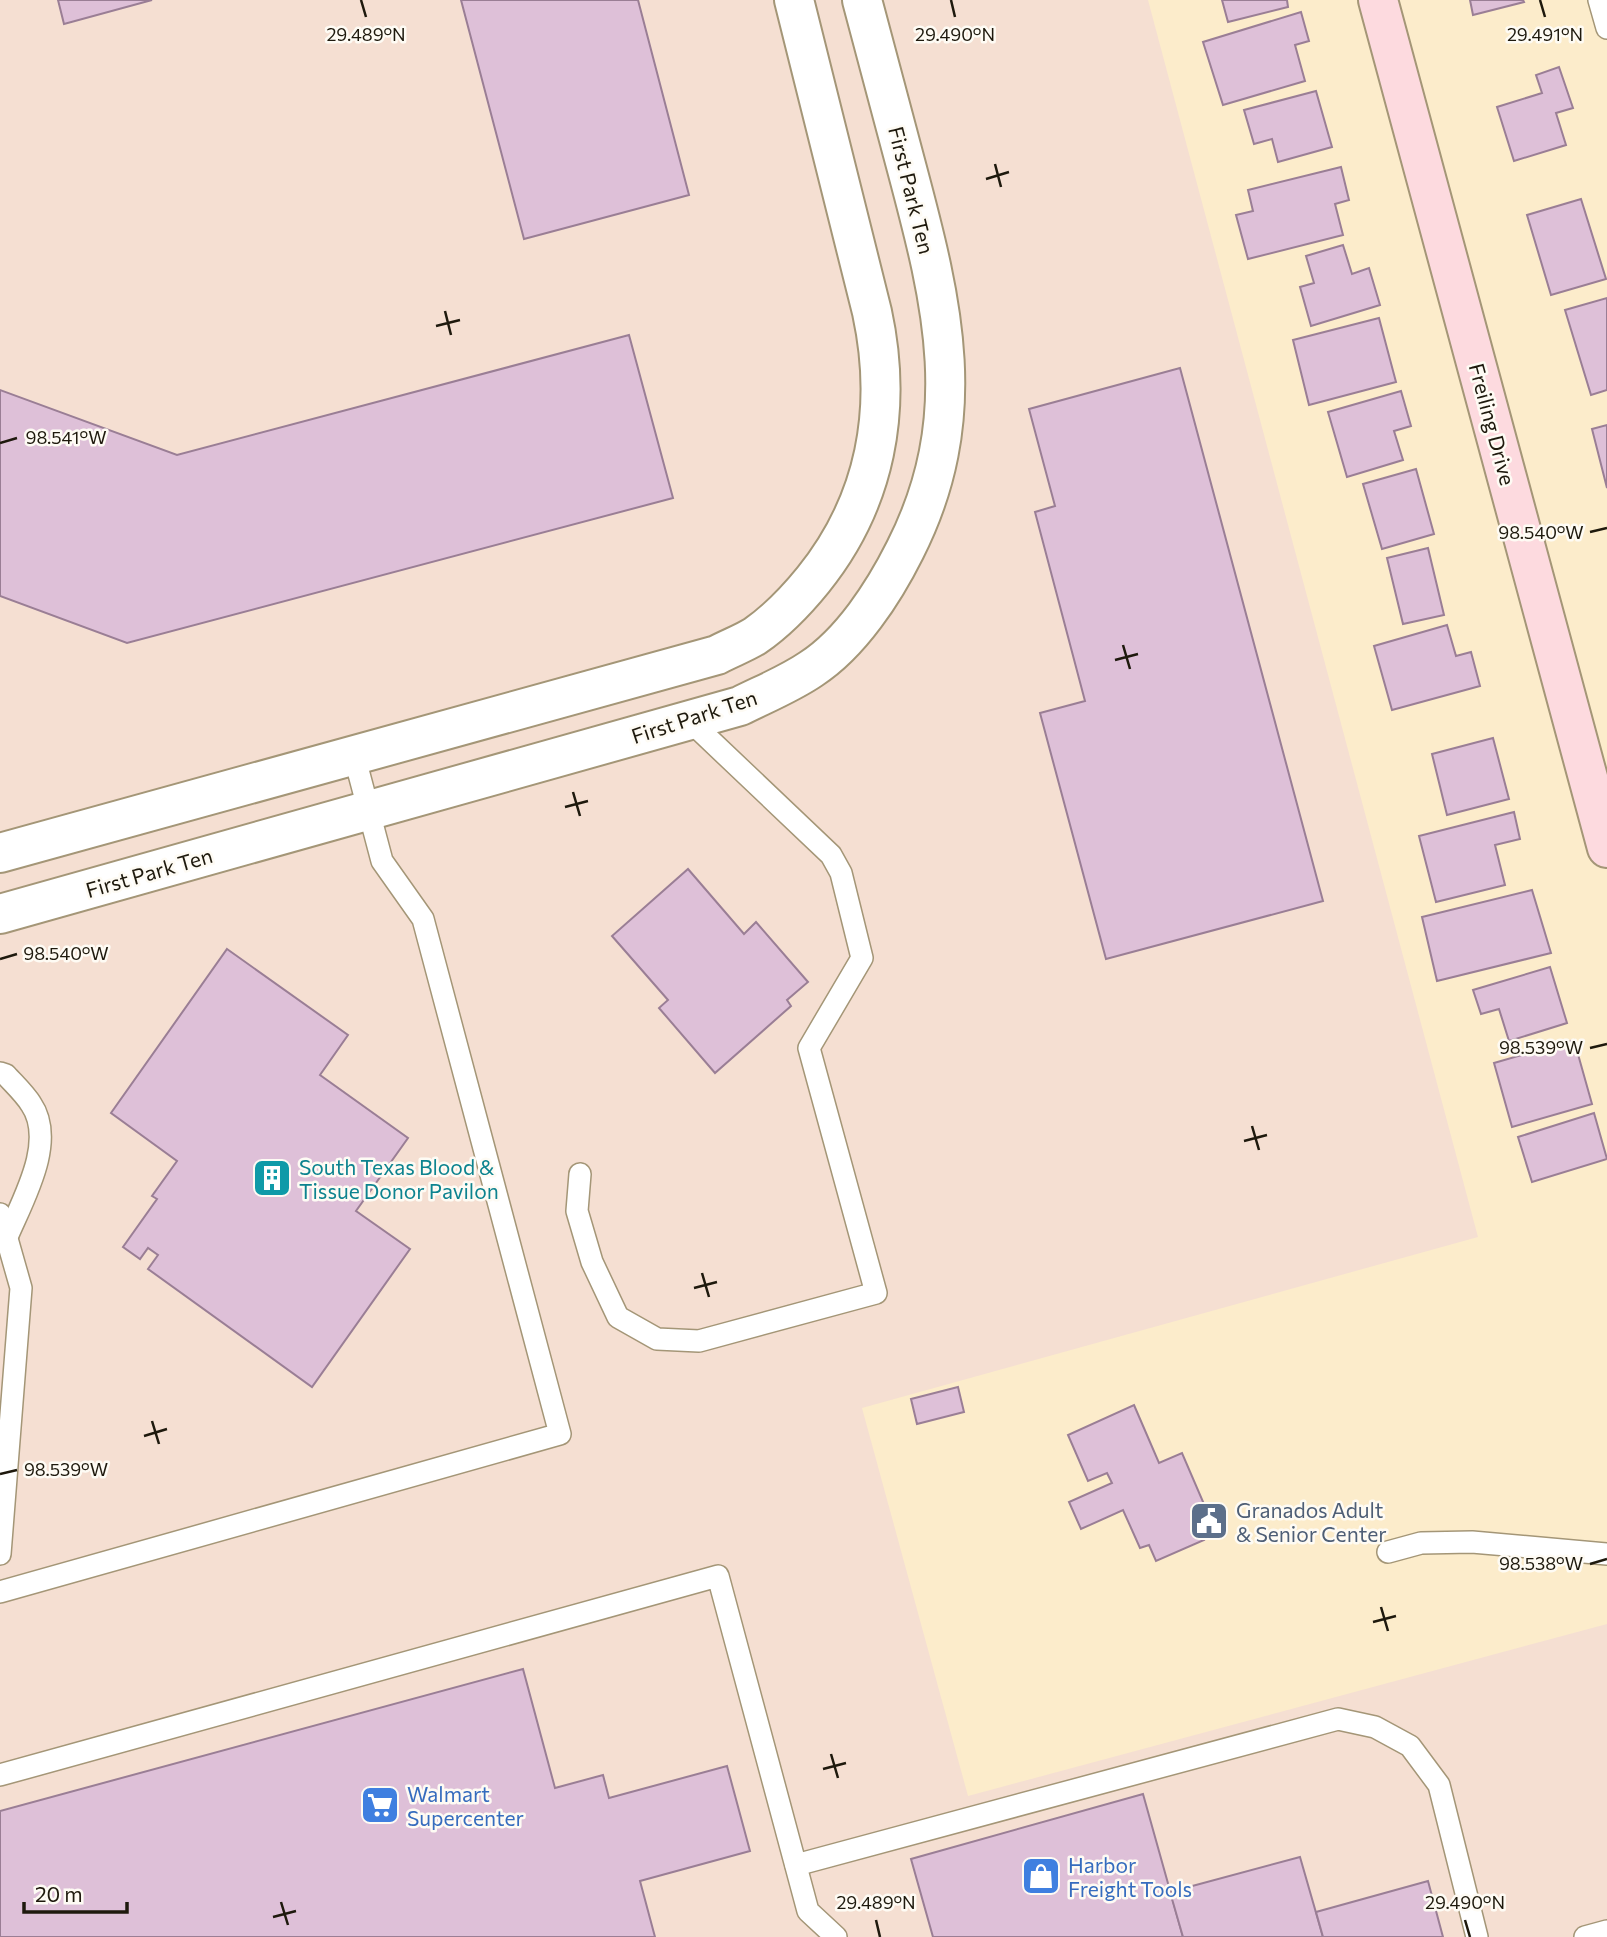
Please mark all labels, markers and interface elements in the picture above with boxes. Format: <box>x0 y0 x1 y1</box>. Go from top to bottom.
text: 29.489°N <box>326 23 406 45</box>
text: 29.490°N <box>915 23 995 45</box>
text: 29.491°N <box>1507 23 1583 45</box>
street label: First Park Ten <box>884 124 940 256</box>
street label: Freiling Drive <box>1465 360 1521 488</box>
text: 98.541°W <box>25 426 107 448</box>
text: 98.540°W <box>1498 521 1584 543</box>
street label: First Park Ten <box>628 684 760 748</box>
street label: First Park Ten <box>83 842 215 902</box>
text: 98.540°W <box>23 942 109 964</box>
text: 98.539°W <box>1499 1036 1583 1058</box>
place label: South Texas Blood & Tissue Donor Pavilon <box>299 1154 499 1203</box>
building icon: South Texas Blood & Tissue Donor Pavilon <box>251 1157 293 1199</box>
text: 98.539°W <box>24 1458 108 1480</box>
place label: Granados Adult & Senior Center <box>1236 1497 1387 1546</box>
public building icon: Granados Adult & Senior Center <box>1188 1500 1230 1542</box>
text: 98.538°W <box>1499 1552 1583 1574</box>
place label: Walmart Supercenter <box>407 1781 524 1830</box>
supermarket icon: Walmart Supercenter <box>359 1784 401 1826</box>
place label: Harbor Freight Tools <box>1068 1852 1192 1901</box>
shop icon: Harbor Freight Tools <box>1020 1855 1062 1897</box>
scale bar <box>24 1870 128 1914</box>
text: 20 m <box>35 1881 83 1906</box>
text: 29.489°N <box>836 1891 916 1913</box>
text: 29.490°N <box>1425 1891 1505 1913</box>

